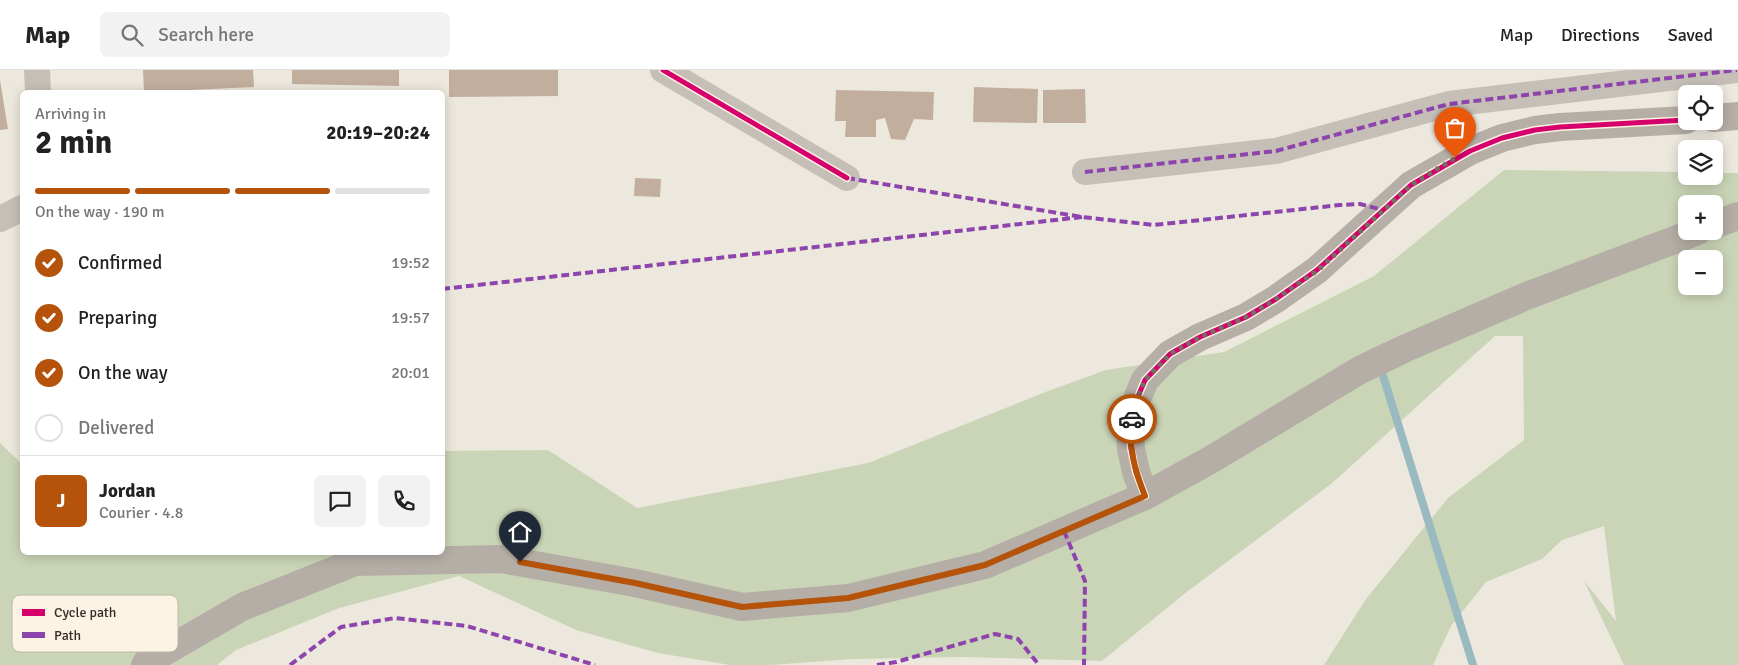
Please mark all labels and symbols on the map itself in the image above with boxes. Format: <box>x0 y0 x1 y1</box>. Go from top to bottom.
pin <box>1434 107 1476 158</box>
courier <box>1107 394 1157 444</box>
pin <box>499 511 541 562</box>
legend <box>12 595 178 652</box>
text: Cycle path <box>54 604 116 621</box>
text: Path <box>54 627 81 644</box>

